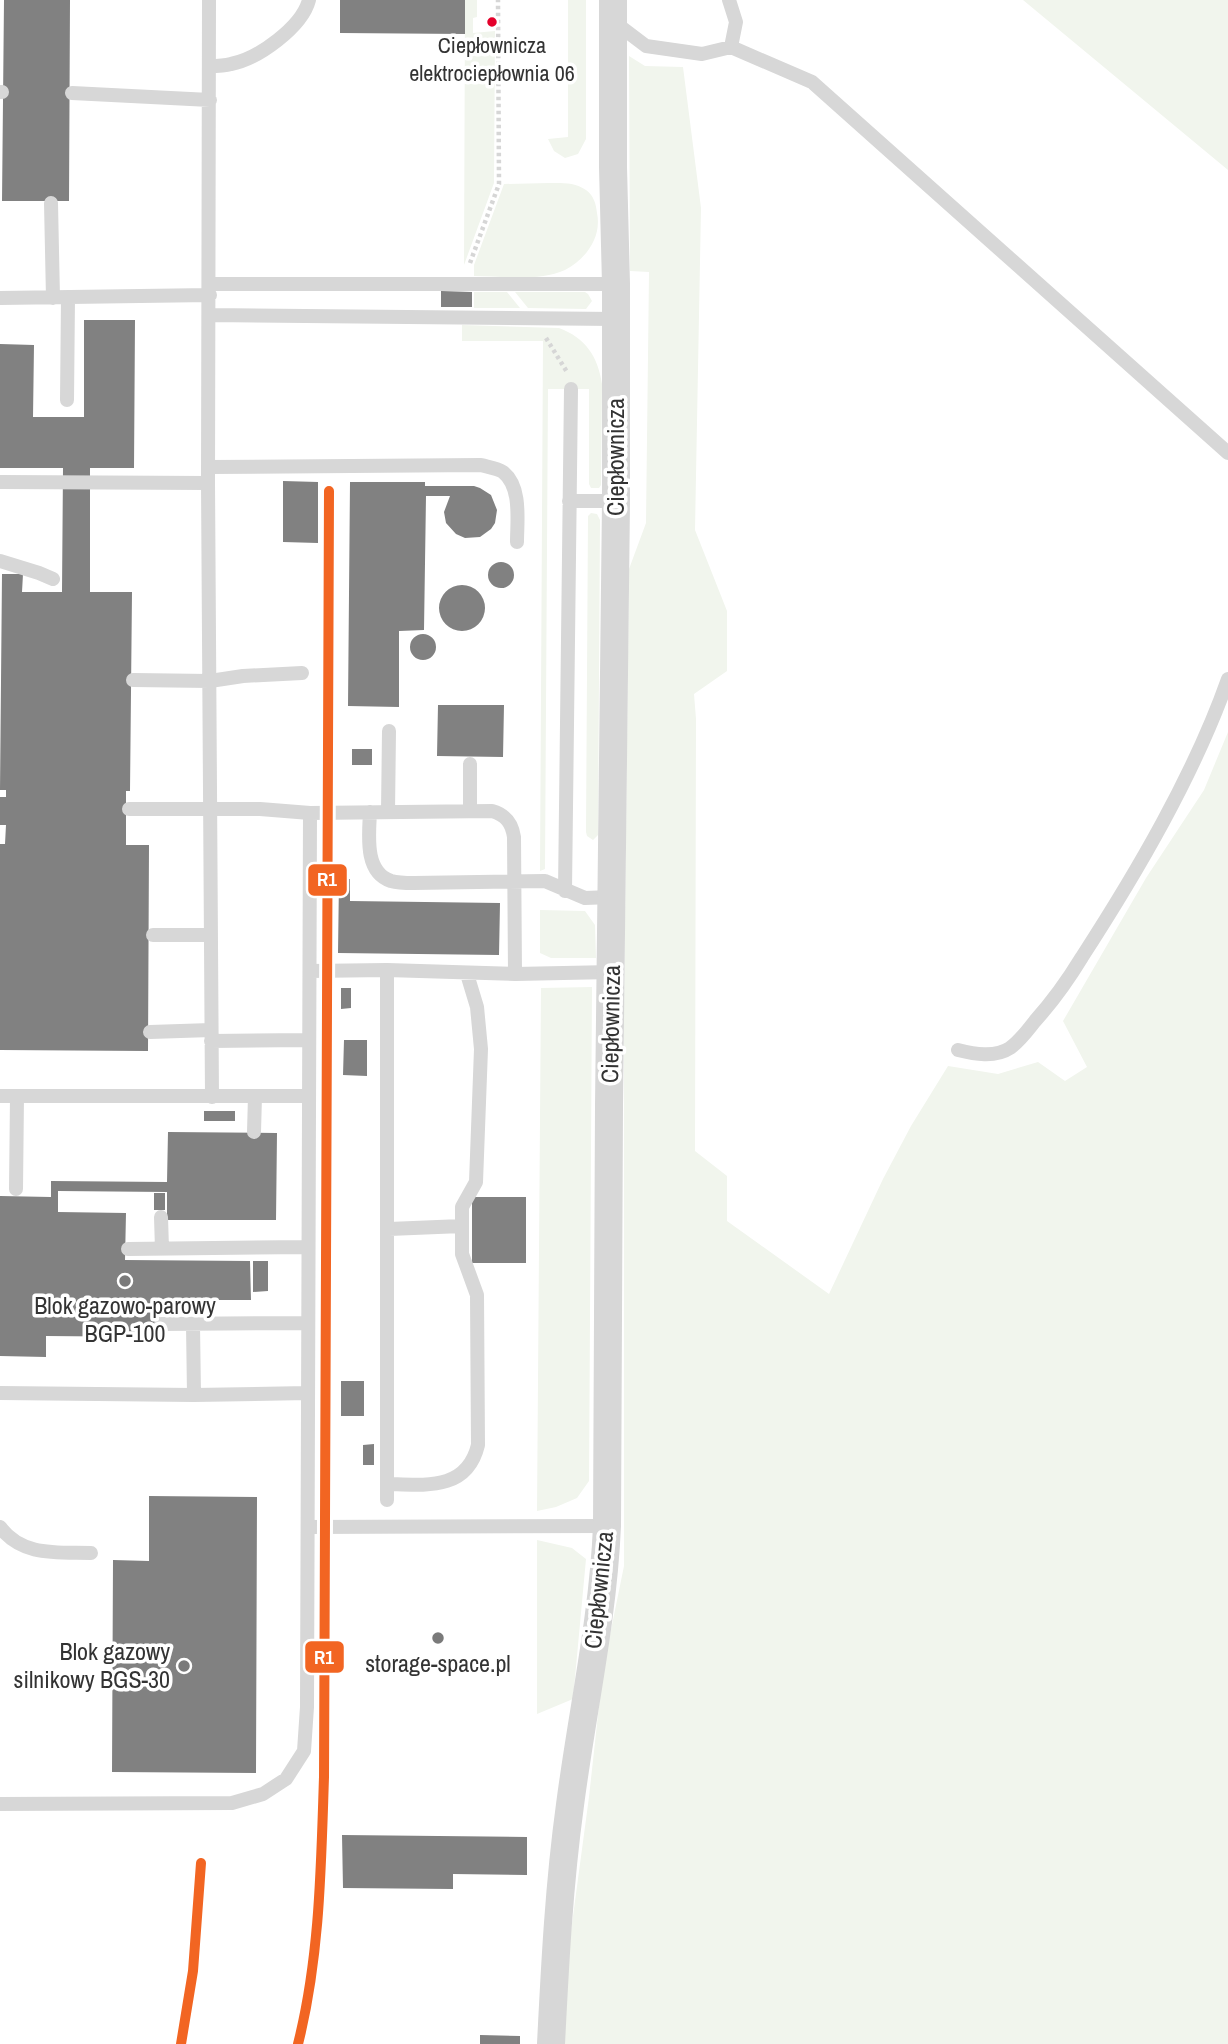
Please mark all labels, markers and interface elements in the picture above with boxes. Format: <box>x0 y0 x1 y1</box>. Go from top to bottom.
marker: Ciepłownicza elektrociepłownia 06 <box>485 15 499 29</box>
place label: Ciepłownicza elektrociepłownia 06 <box>409 30 575 88</box>
street label: Ciepłownicza <box>599 398 631 516</box>
line badge: R1 <box>307 863 348 897</box>
text: R1 <box>317 866 337 892</box>
street label: Ciepłownicza <box>593 965 627 1083</box>
marker: Blok gazowo-parowy BGP-100 <box>117 1273 133 1289</box>
place label: Blok gazowo-parowy BGP-100 <box>34 1289 216 1349</box>
street label: Ciepłownicza <box>576 1529 620 1650</box>
marker: storage-space.pl <box>430 1630 446 1646</box>
place label: Blok gazowy silnikowy BGS-30 <box>14 1635 170 1695</box>
line badge: R1 <box>304 1640 345 1674</box>
text: R1 <box>314 1644 334 1670</box>
place label: storage-space.pl <box>365 1647 511 1679</box>
marker: Blok gazowy silnikowy BGS-30 <box>176 1658 192 1674</box>

